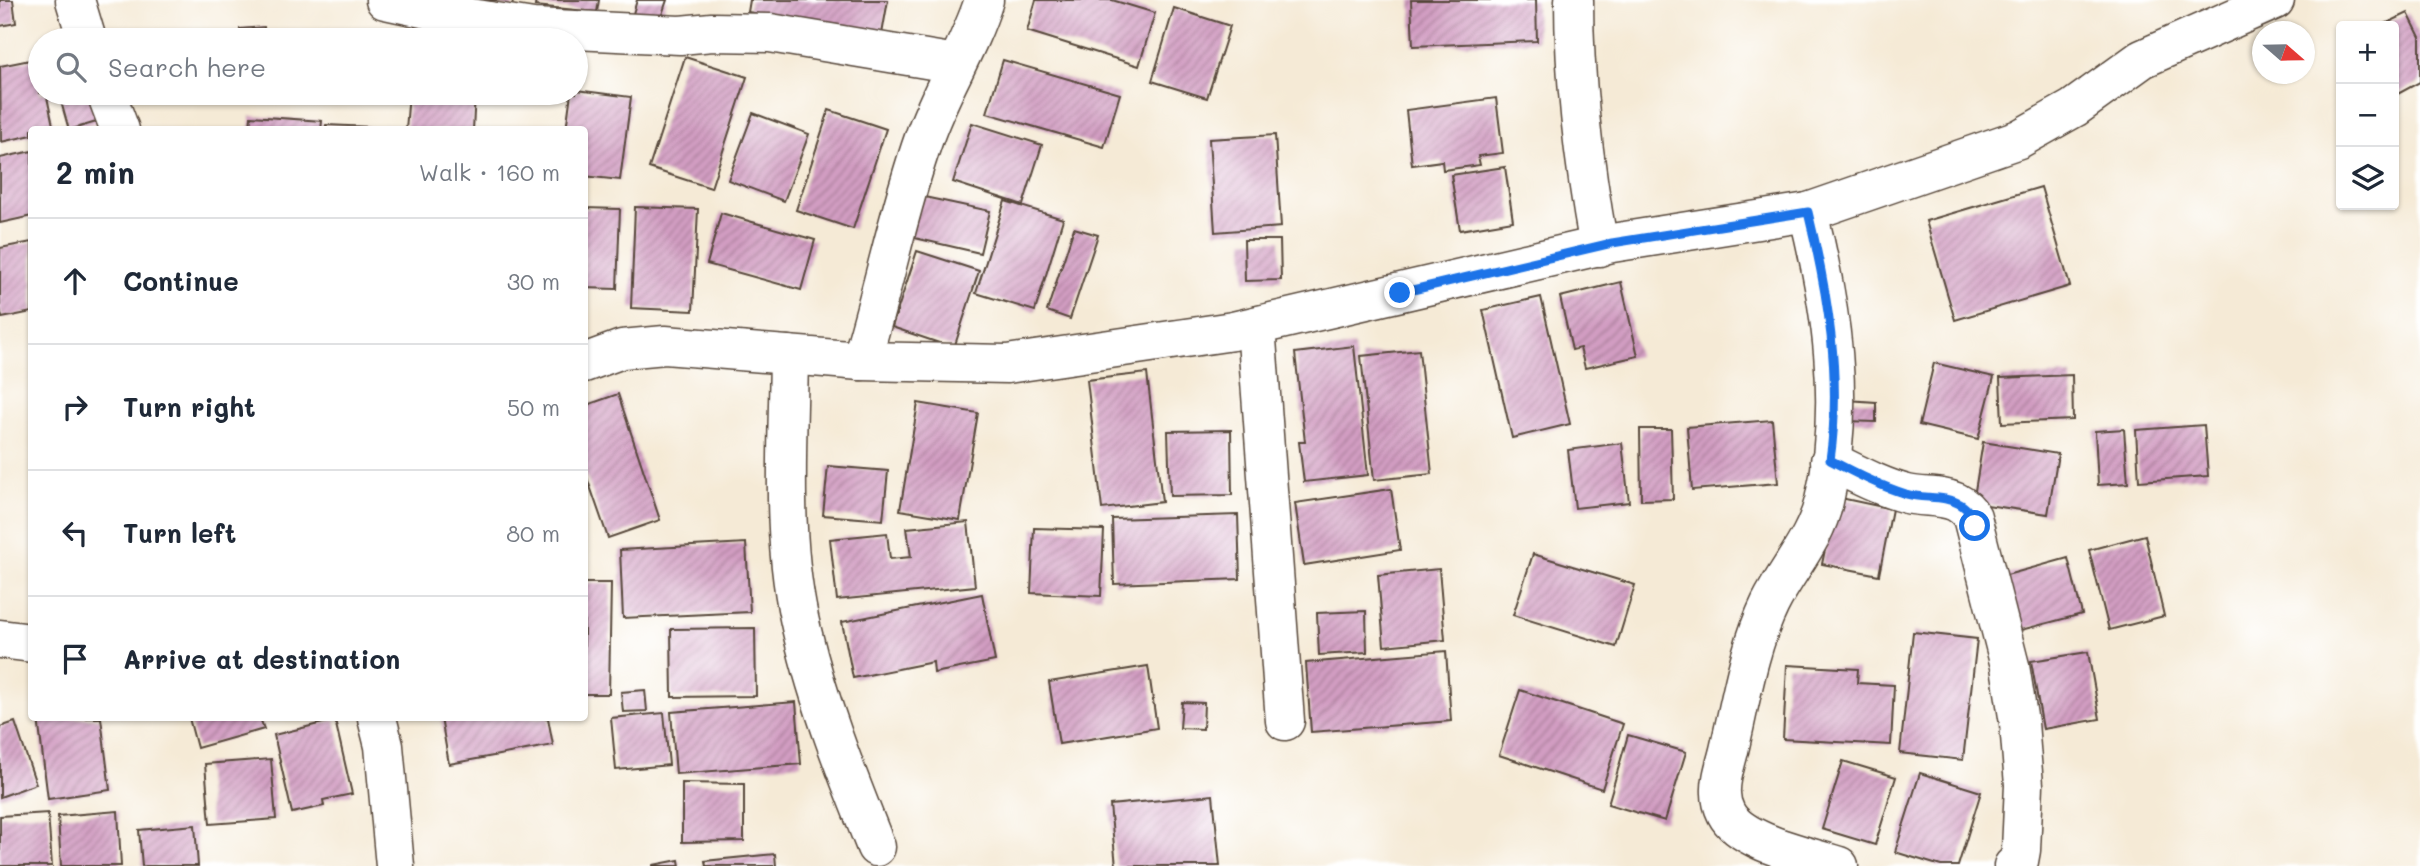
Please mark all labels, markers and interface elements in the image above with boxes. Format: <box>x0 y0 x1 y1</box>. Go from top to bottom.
north arrow <box>2252 21 2315 84</box>
map controls <box>2336 21 2399 210</box>
button: + <box>2336 21 2399 84</box>
search box <box>28 28 588 105</box>
icon: search <box>52 48 90 86</box>
text: Search here <box>108 50 266 84</box>
button: − <box>2336 84 2399 147</box>
button: layers <box>2336 147 2399 210</box>
text: 2 min <box>56 152 135 192</box>
text: Walk · 160 m <box>419 157 560 187</box>
icon: ahead <box>56 262 94 300</box>
text: Continue <box>123 264 239 298</box>
text: 30 m <box>507 266 560 296</box>
route end <box>1384 277 1415 308</box>
icon: right <box>56 388 94 426</box>
text: Turn right <box>123 390 256 424</box>
text: 50 m <box>507 392 560 422</box>
route start <box>1959 510 1990 541</box>
icon: left <box>56 514 94 552</box>
text: Turn left <box>123 516 236 550</box>
text: 80 m <box>506 518 560 548</box>
icon: arrive <box>56 640 94 678</box>
text: Arrive at destination <box>123 642 400 676</box>

